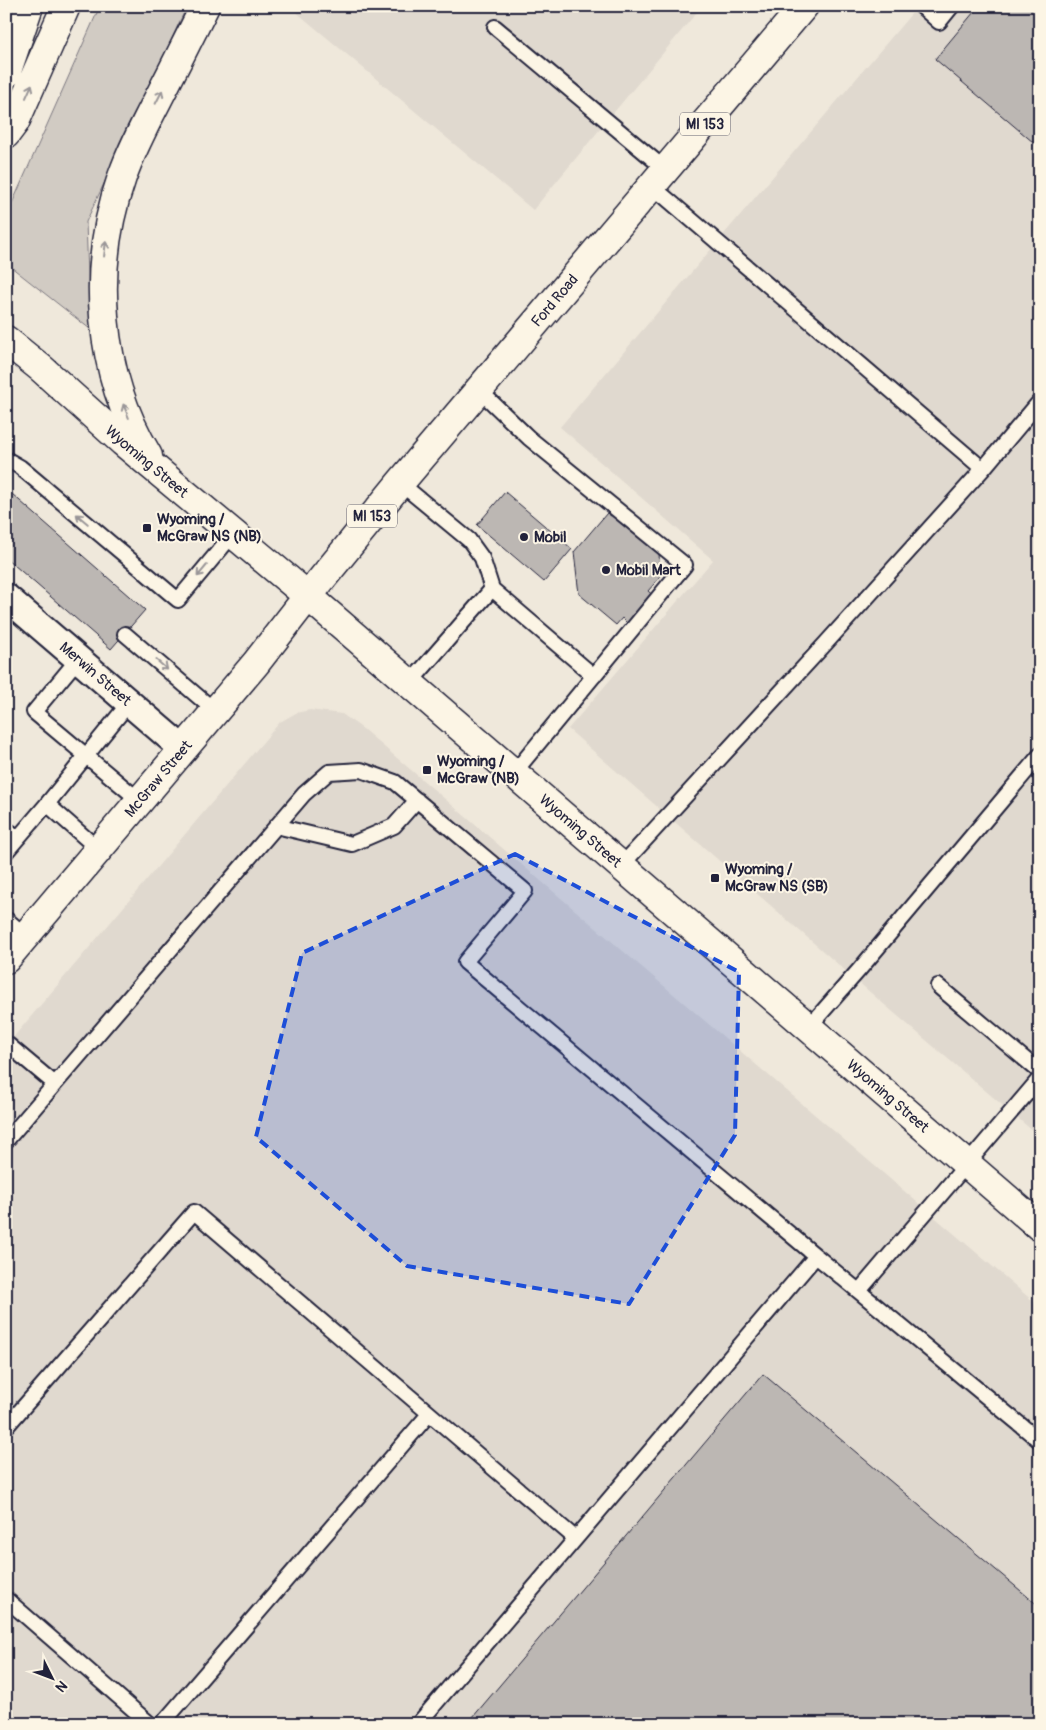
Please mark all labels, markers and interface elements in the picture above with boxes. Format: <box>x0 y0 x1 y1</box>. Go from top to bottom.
one-way arrow <box>24 84 34 99</box>
one-way arrow <box>155 90 164 105</box>
road number: MI 153 <box>680 112 730 136</box>
one-way arrow <box>101 241 111 257</box>
street label: Ford Road <box>527 270 582 331</box>
one-way arrow <box>120 404 129 419</box>
street label: Wyoming Street <box>101 421 193 502</box>
road number: MI 153 <box>347 504 397 528</box>
place label: Wyoming / McGraw NS (NB) <box>157 510 262 546</box>
one-way arrow <box>75 513 88 525</box>
marker: Wyoming / McGraw NS (NB) <box>141 522 153 534</box>
place label: Mobil <box>534 528 566 547</box>
marker: Mobil <box>518 531 530 543</box>
place label: Mobil Mart <box>616 561 682 580</box>
marker: Mobil Mart <box>600 564 612 576</box>
one-way arrow <box>196 565 207 578</box>
street label: Merwin Street <box>56 638 136 711</box>
one-way arrow <box>155 660 168 671</box>
street label: McGraw Street <box>120 736 197 821</box>
place label: Wyoming / McGraw (NB) <box>437 752 520 788</box>
marker: Wyoming / McGraw (NB) <box>421 764 433 776</box>
street label: Wyoming Street <box>535 790 626 872</box>
place label: Wyoming / McGraw NS (SB) <box>725 860 829 896</box>
marker: Wyoming / McGraw NS (SB) <box>709 872 721 884</box>
street label: Wyoming Street <box>843 1055 934 1137</box>
north arrow <box>28 1652 78 1702</box>
text: N <box>52 1677 71 1696</box>

